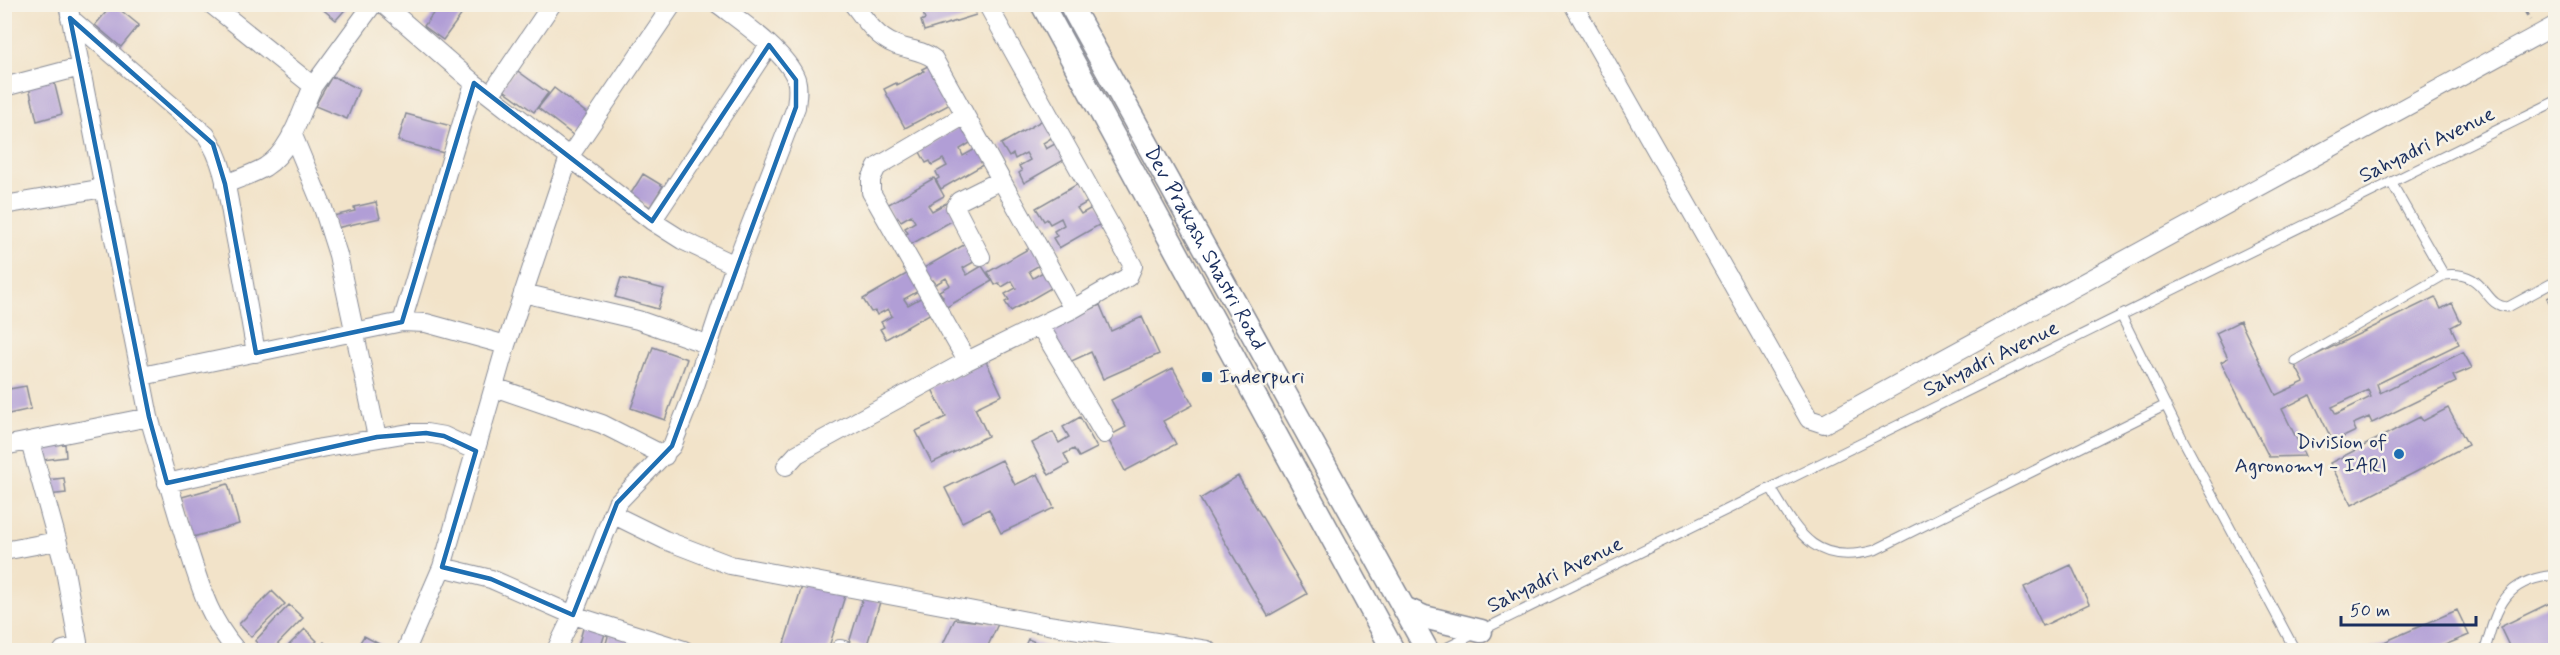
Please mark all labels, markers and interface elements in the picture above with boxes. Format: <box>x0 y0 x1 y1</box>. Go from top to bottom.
street label: Sahyadri Avenue <box>2354 100 2500 190</box>
street label: Dev Prakash Shastri Road <box>1137 141 1273 355</box>
street label: Sahyadri Avenue <box>1918 314 2064 404</box>
place label: Inderpuri <box>1219 363 1305 391</box>
marker: Inderpuri <box>1200 370 1214 384</box>
place label: Division of Agronomy - IARI <box>2234 428 2387 480</box>
marker: Division of Agronomy - IARI <box>2392 447 2406 461</box>
street label: Sahyadri Avenue <box>1482 530 1628 620</box>
scale bar <box>2341 589 2476 627</box>
text: 50 m <box>2350 599 2390 623</box>

